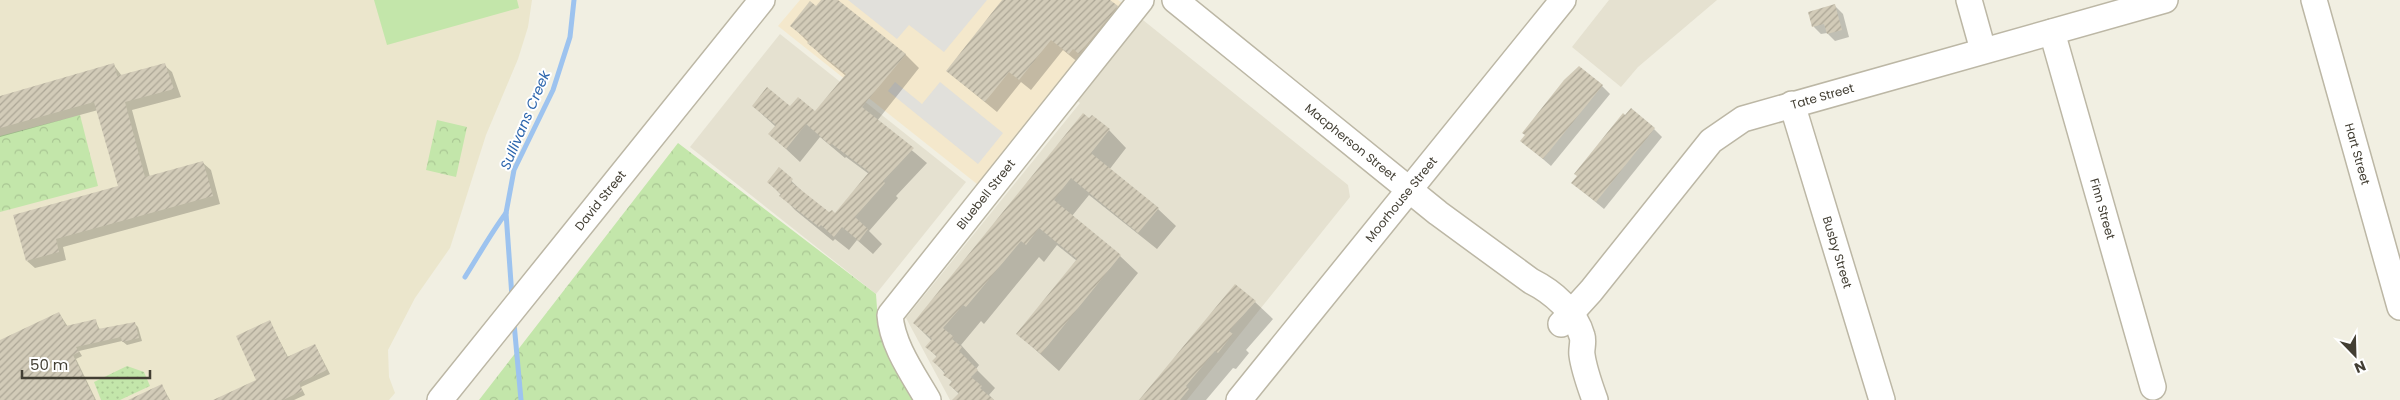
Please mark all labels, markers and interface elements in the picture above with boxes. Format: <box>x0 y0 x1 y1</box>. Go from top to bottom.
water label: Sullivans Creek <box>495 67 555 173</box>
street label: Tate Street <box>1789 79 1856 113</box>
street label: Macpherson Street <box>1301 100 1400 184</box>
street label: Hart Street <box>2341 121 2374 187</box>
street label: Moorhouse Street <box>1361 153 1441 246</box>
street label: Bluebell Street <box>952 156 1019 233</box>
street label: David Street <box>571 167 630 234</box>
street label: Finn Street <box>2086 176 2120 241</box>
street label: Busby Street <box>1819 214 1857 290</box>
north arrow <box>2330 330 2380 380</box>
scale bar <box>22 348 150 380</box>
text: 50 m <box>30 354 68 375</box>
text: N <box>2351 356 2369 378</box>

